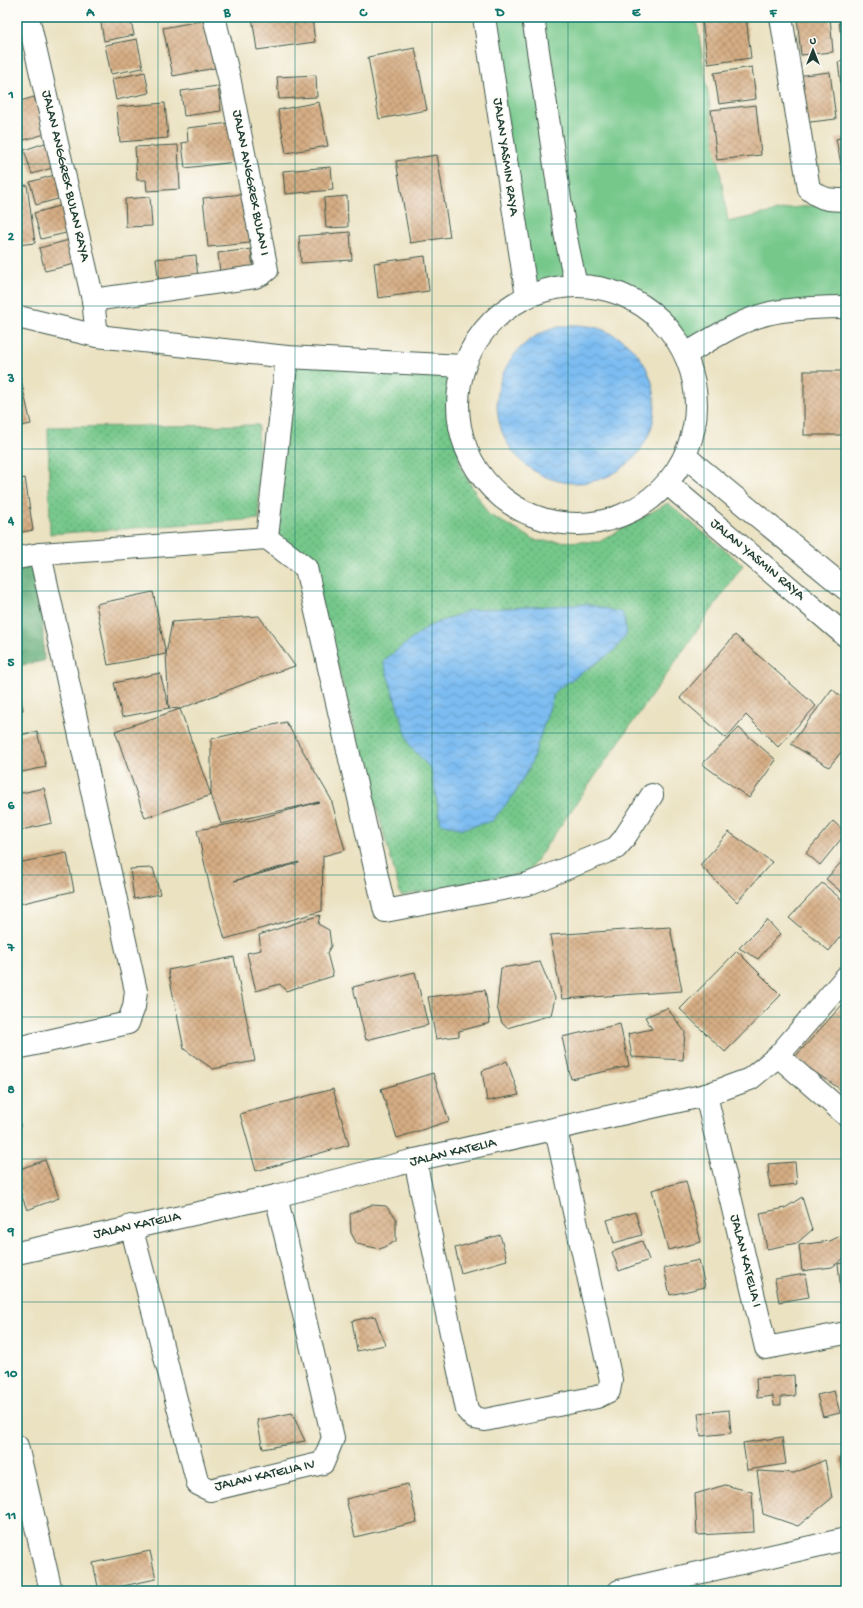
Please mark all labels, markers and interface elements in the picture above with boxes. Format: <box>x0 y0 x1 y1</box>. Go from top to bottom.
text: A <box>85 6 95 21</box>
text: B <box>223 6 232 21</box>
text: C <box>358 6 368 21</box>
text: D <box>495 6 505 21</box>
text: E <box>632 6 641 21</box>
text: F <box>769 6 778 21</box>
north arrow <box>793 30 833 70</box>
text: U <box>810 36 817 48</box>
text: 1 <box>7 88 14 103</box>
street label: JALAN ANGGREK BULAN RAYA <box>37 89 93 264</box>
street label: JALAN YASMIN RAYA <box>488 97 522 218</box>
street label: JALAN ANGGREK BULAN I <box>228 109 272 257</box>
text: 2 <box>8 230 15 245</box>
text: 3 <box>7 372 15 387</box>
text: 4 <box>7 514 15 529</box>
street label: JALAN YASMIN RAYA <box>706 515 808 605</box>
text: 5 <box>8 656 15 671</box>
text: 6 <box>8 799 15 814</box>
text: 7 <box>7 941 16 956</box>
text: 8 <box>7 1083 15 1098</box>
street label: JALAN KATELIA <box>408 1135 499 1171</box>
street label: JALAN KATELIA <box>92 1208 183 1243</box>
street label: JALAN KATELIA I <box>725 1213 765 1309</box>
text: 9 <box>7 1225 15 1240</box>
text: 10 <box>4 1367 18 1382</box>
street label: JALAN KATELIA IV <box>213 1456 317 1496</box>
text: 11 <box>5 1509 16 1524</box>

